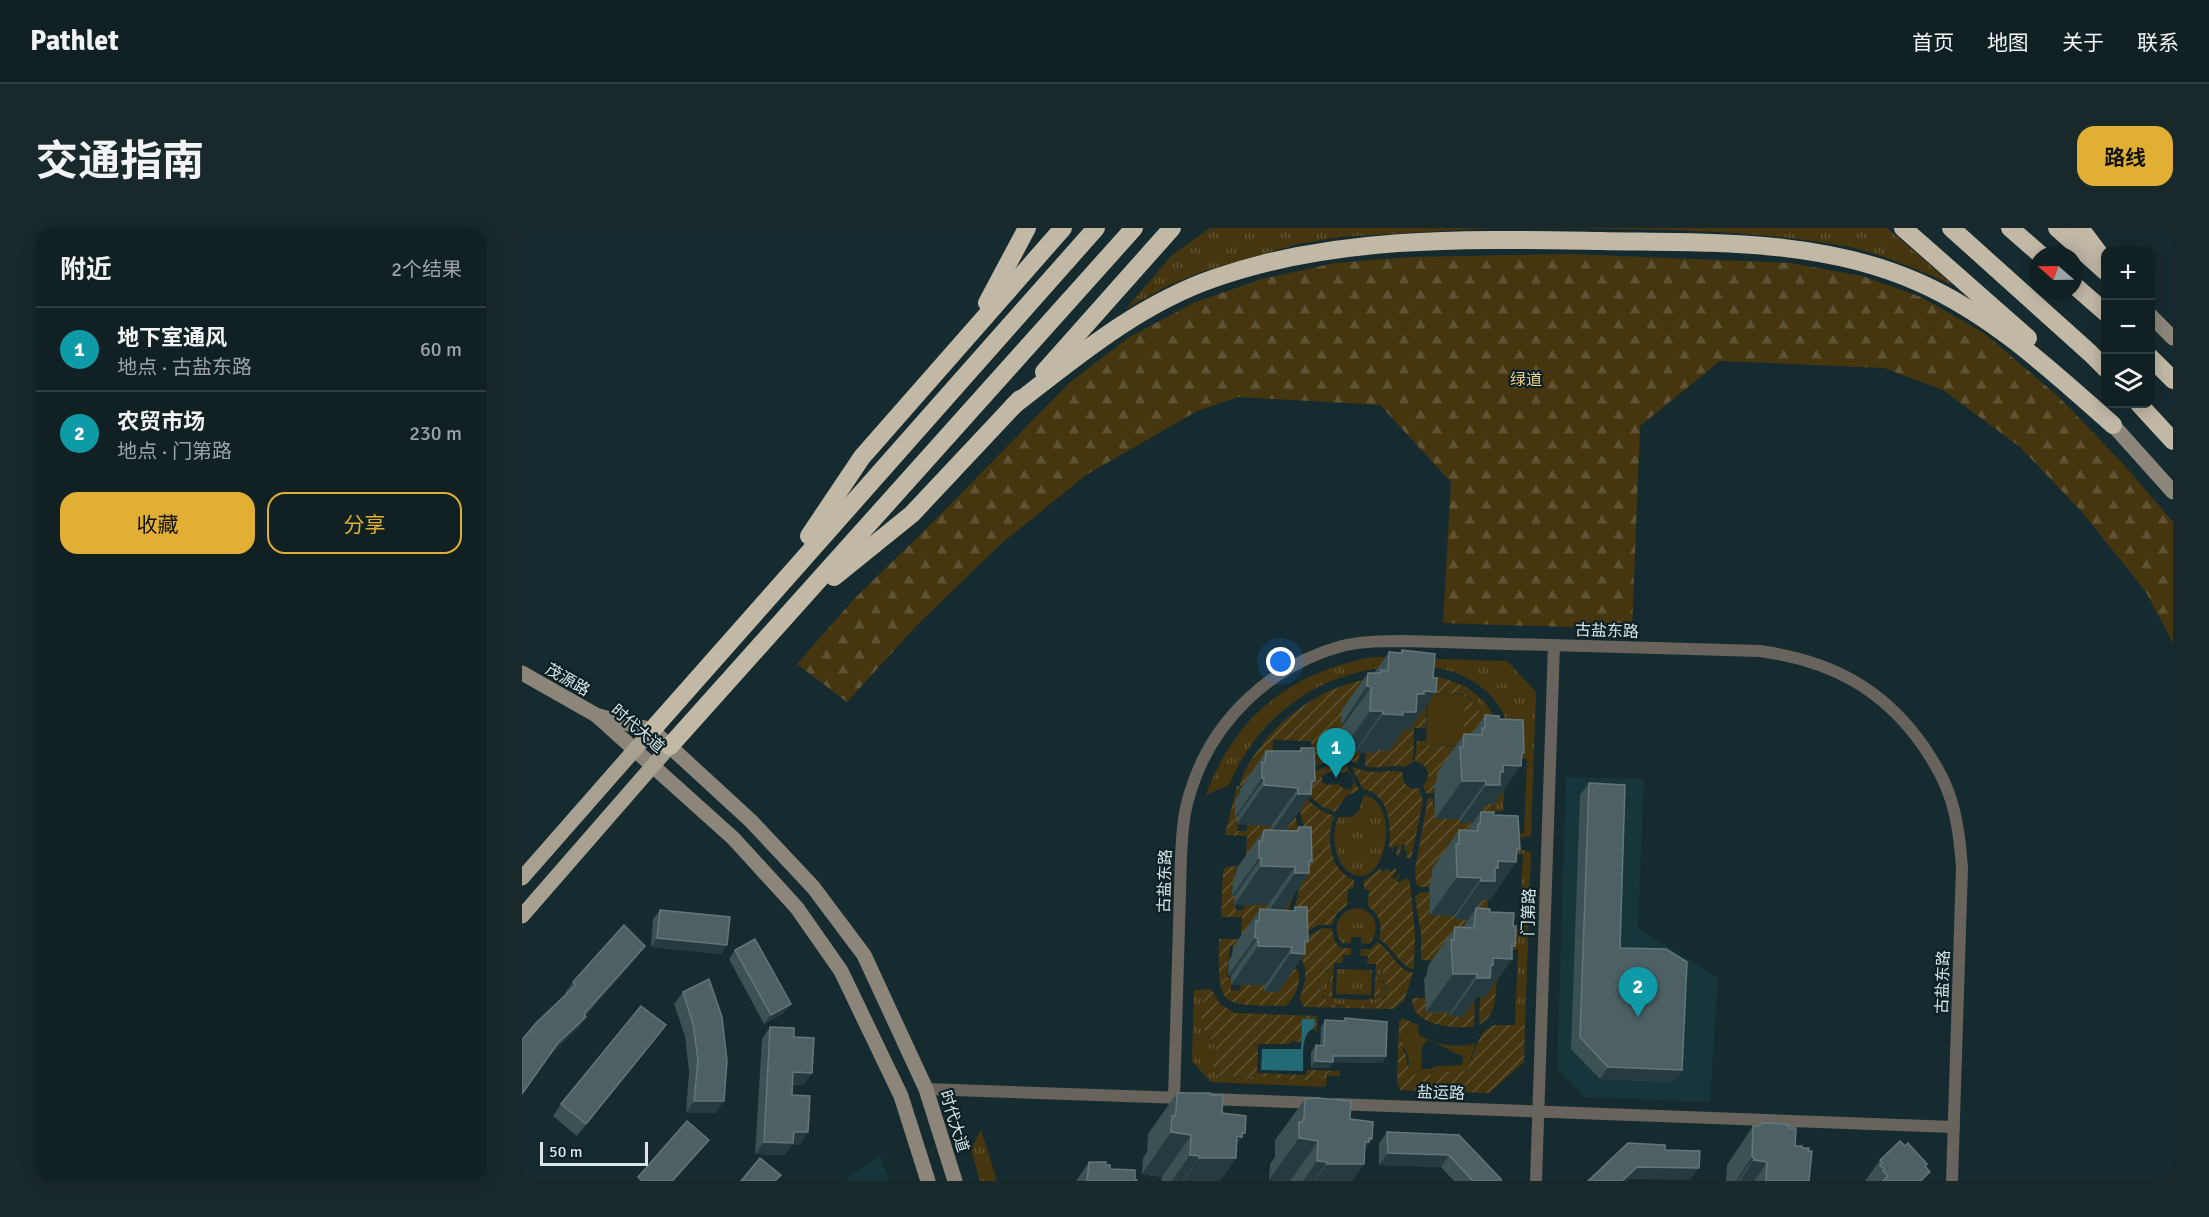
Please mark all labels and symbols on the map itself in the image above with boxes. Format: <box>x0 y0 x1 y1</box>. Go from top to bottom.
north arrow <box>2029 246 2083 300</box>
park label: 绿道 <box>1510 370 1542 390</box>
street label: 古盐东路 <box>1575 620 1639 642</box>
your location <box>1266 647 1295 676</box>
street label: 茂源路 <box>542 659 593 701</box>
street label: 时代大道 <box>607 700 668 757</box>
pin: 1 <box>1316 728 1356 778</box>
street label: 古盐东路 <box>1154 849 1176 913</box>
street label: 门第路 <box>1518 888 1540 936</box>
street label: 古盐东路 <box>1932 950 1954 1014</box>
pin: 2 <box>1618 968 1658 1017</box>
street label: 盐运路 <box>1417 1082 1465 1104</box>
street label: 时代大道 <box>935 1088 973 1155</box>
scale bar <box>540 1139 648 1166</box>

